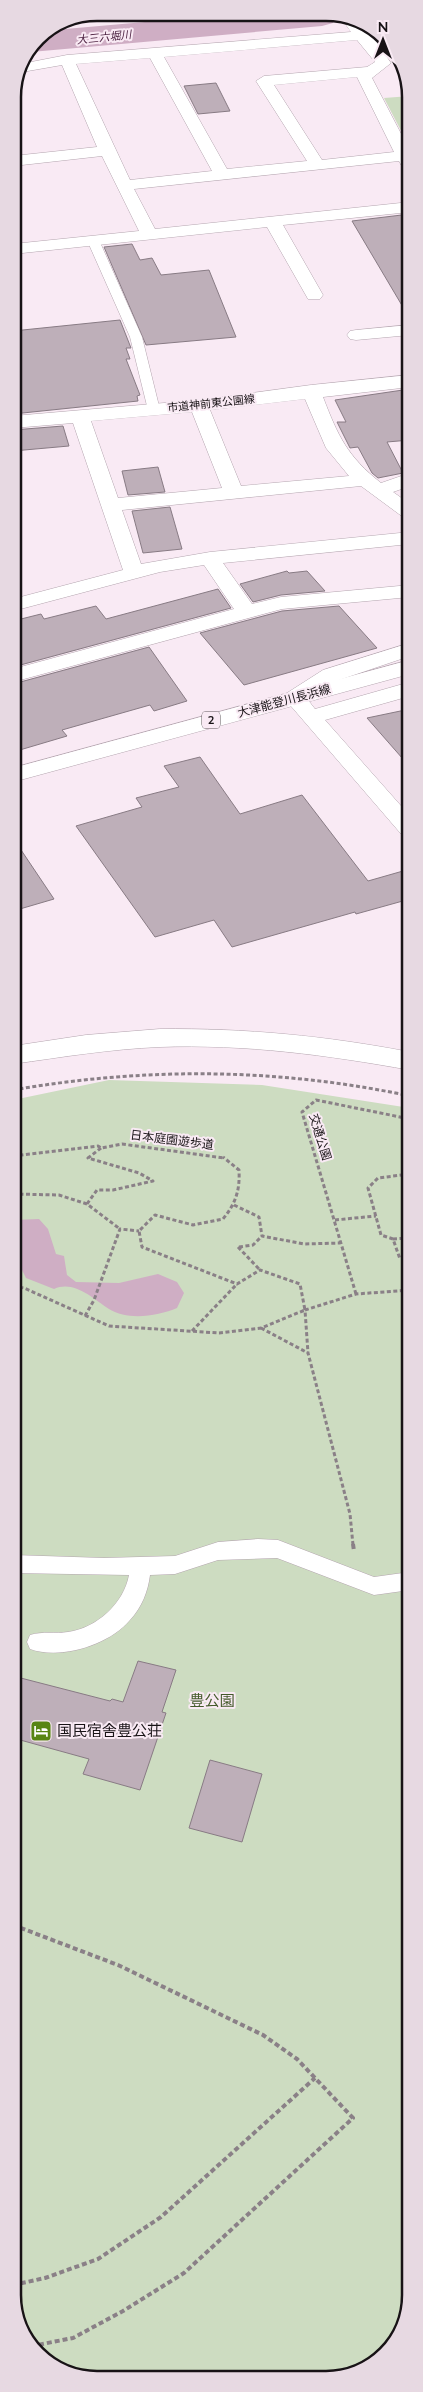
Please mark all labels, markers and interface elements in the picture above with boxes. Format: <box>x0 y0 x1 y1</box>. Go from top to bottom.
north arrow <box>358 15 408 65</box>
text: N <box>378 18 388 36</box>
water label: 大三六堀川 <box>76 27 133 47</box>
street label: 市道神前東公園線 <box>167 391 255 415</box>
street label: 大津能登川長浜線 <box>236 681 332 720</box>
road number: 2 <box>202 712 220 728</box>
street label: 交通公園 <box>306 1112 335 1162</box>
street label: 日本庭園遊歩道 <box>129 1127 215 1152</box>
park label: 豊公園 <box>189 1691 235 1710</box>
hotel icon: 国民宿舎豊公荘 <box>29 1719 53 1743</box>
place label: 国民宿舎豊公荘 <box>57 1721 162 1740</box>

